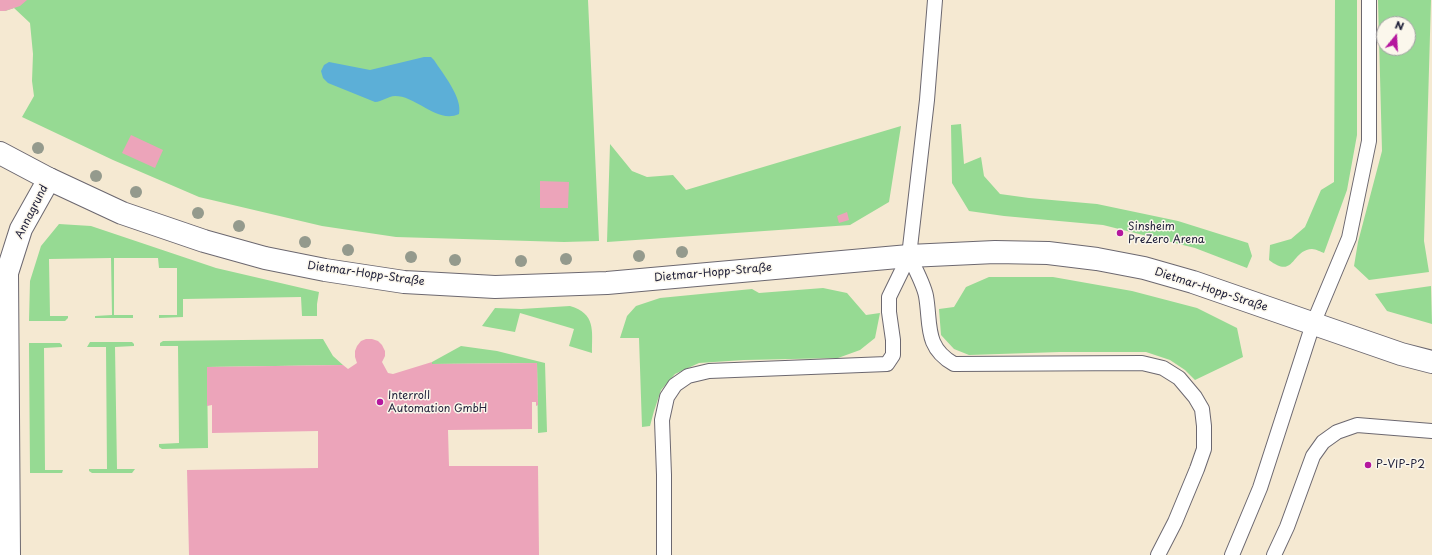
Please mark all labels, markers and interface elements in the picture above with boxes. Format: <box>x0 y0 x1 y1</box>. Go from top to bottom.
north arrow <box>1376 16 1416 56</box>
text: N <box>1393 16 1406 34</box>
street label: Annagrund <box>13 183 51 241</box>
place label: Sinsheim PreZero Arena <box>1128 220 1205 246</box>
marker: Sinsheim PreZero Arena <box>1115 228 1125 238</box>
street label: Dietmar-Hopp-Straße <box>307 259 425 289</box>
street label: Dietmar-Hopp-Straße <box>654 261 772 285</box>
street label: Dietmar-Hopp-Straße <box>1153 265 1269 315</box>
place label: Interroll Automation GmbH <box>388 389 487 415</box>
marker: Interroll Automation GmbH <box>375 397 385 407</box>
place label: P-VIP-P2 <box>1376 458 1425 472</box>
marker: P-VIP-P2 <box>1363 460 1373 470</box>

